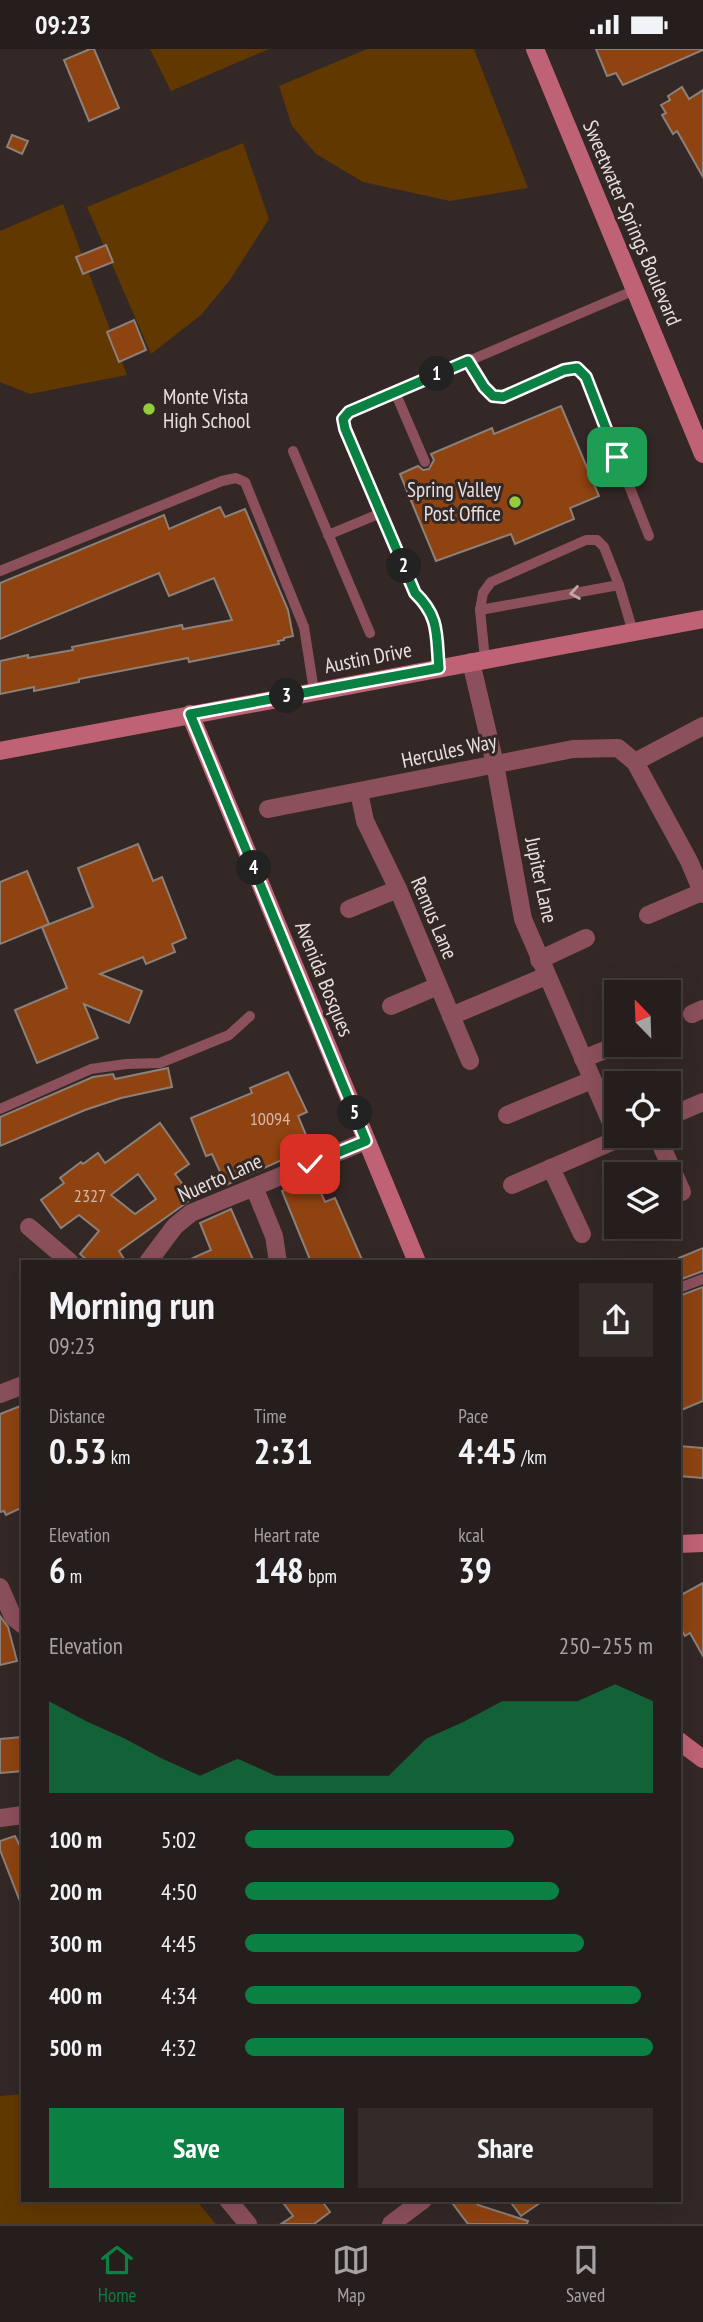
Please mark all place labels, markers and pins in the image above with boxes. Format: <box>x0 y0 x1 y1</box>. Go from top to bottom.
pin: 1 <box>420 357 454 391</box>
place label: Monte Vista High School <box>163 383 250 434</box>
marker: Monte Vista High School <box>141 401 157 417</box>
pin <box>587 427 647 487</box>
place label: Spring Valley Post Office <box>407 476 501 527</box>
marker: Spring Valley Post Office <box>507 494 523 510</box>
pin: 2 <box>386 549 422 583</box>
pin: 3 <box>270 679 304 713</box>
pin: 4 <box>236 851 272 885</box>
pin: 5 <box>338 1095 372 1131</box>
pin <box>280 1134 340 1194</box>

